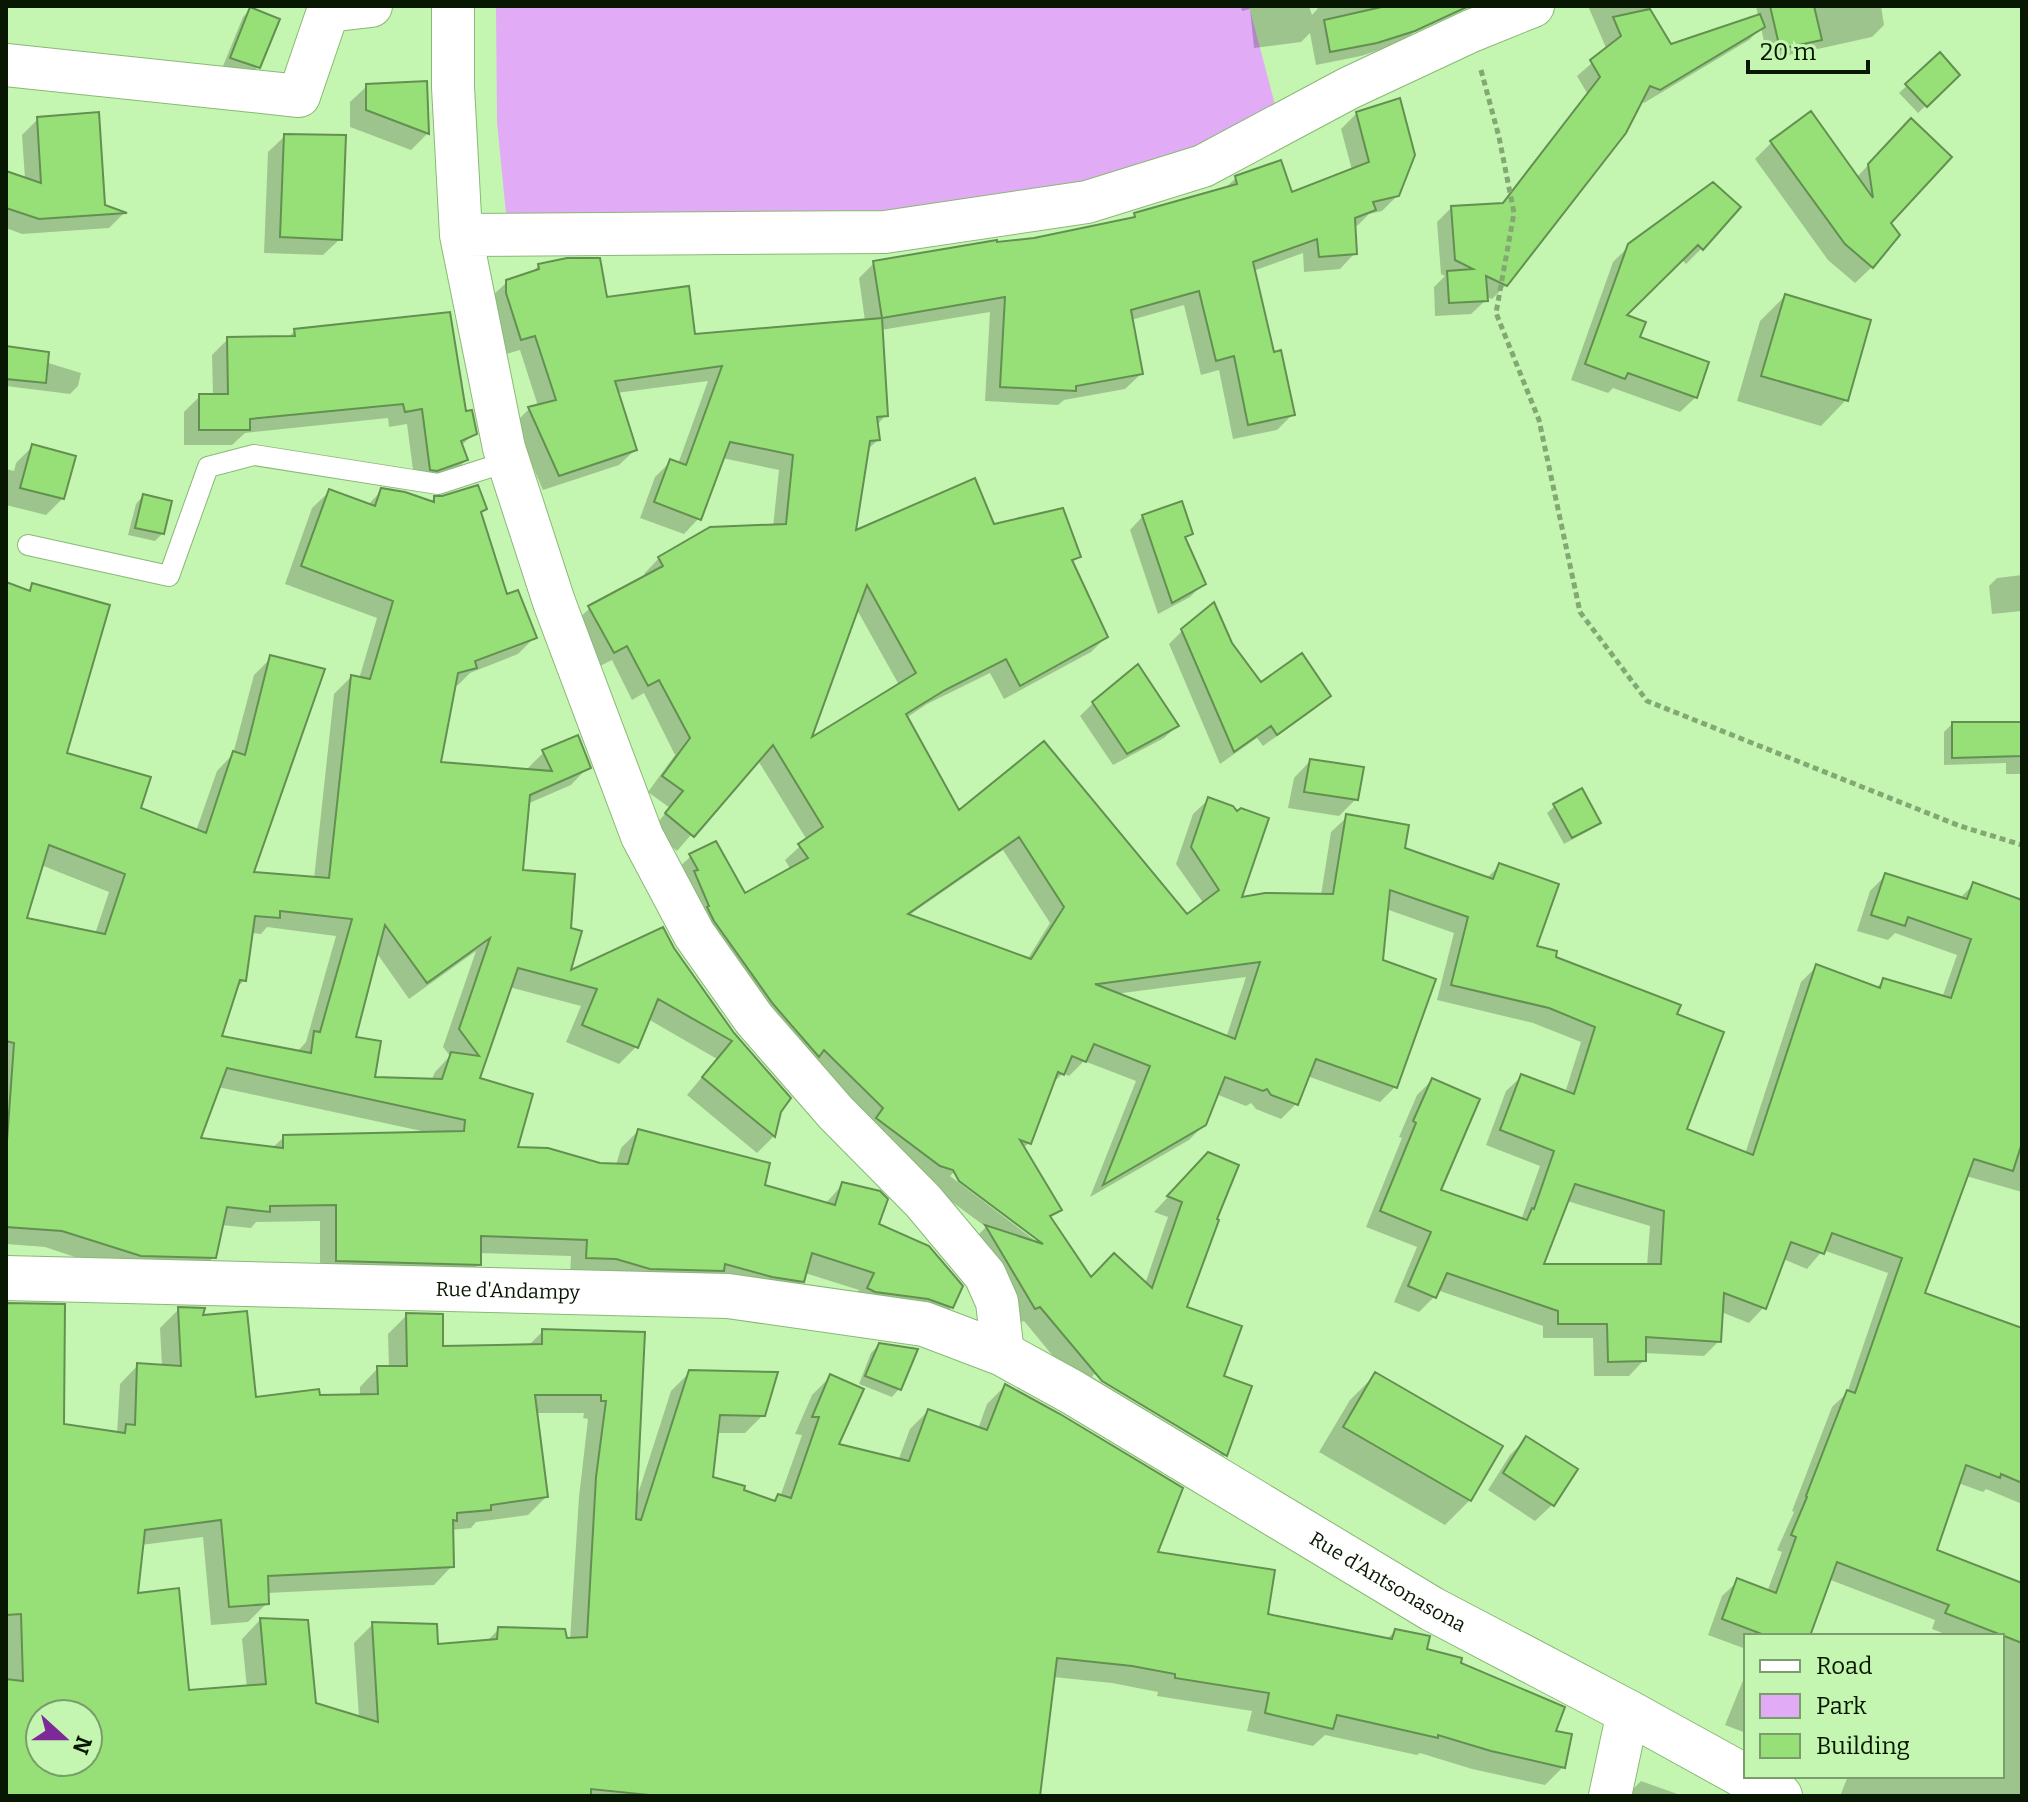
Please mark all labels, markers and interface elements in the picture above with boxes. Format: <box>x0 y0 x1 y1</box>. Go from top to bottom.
scale bar <box>1748 24 1868 74</box>
text: 20 m <box>1760 38 1816 66</box>
street label: Rue d'Andampy <box>435 1277 581 1304</box>
street label: Rue d'Antsonasona <box>1306 1526 1470 1637</box>
legend <box>1744 1634 2004 1778</box>
text: Road <box>1816 1652 1872 1680</box>
text: Park <box>1816 1692 1867 1720</box>
north arrow <box>24 1698 104 1778</box>
text: N <box>67 1732 98 1758</box>
text: Building <box>1816 1732 1910 1760</box>

